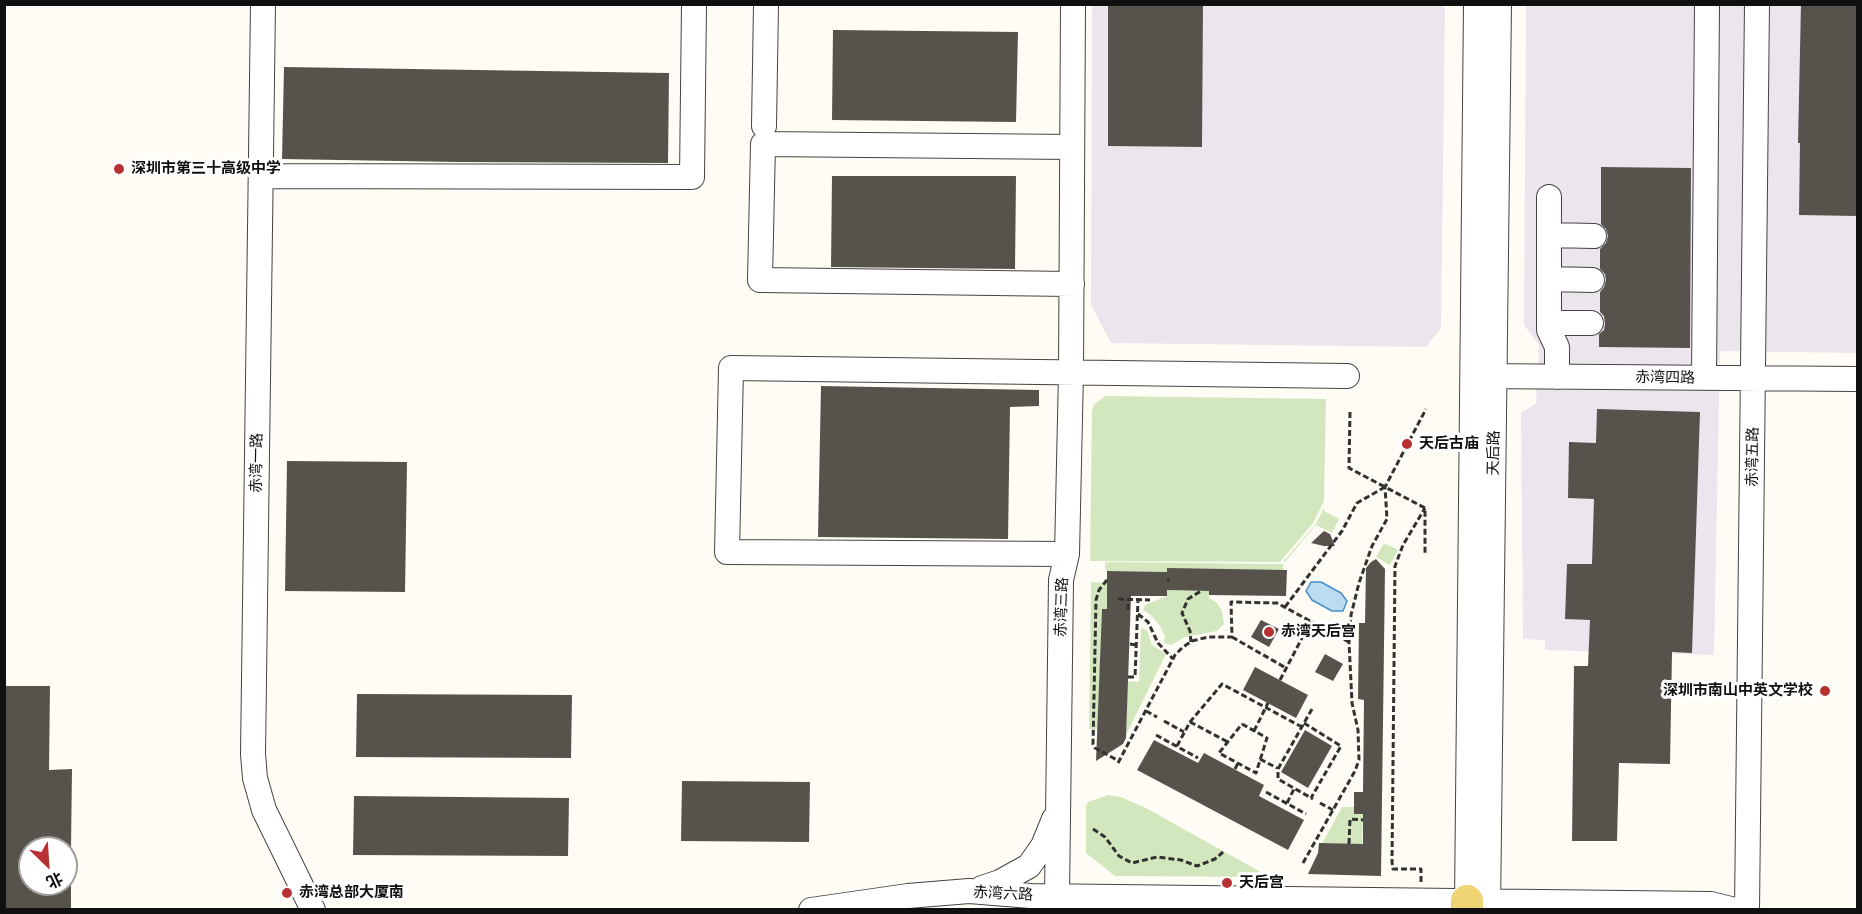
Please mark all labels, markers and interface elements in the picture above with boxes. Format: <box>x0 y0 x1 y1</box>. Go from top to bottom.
place label: 深圳市第三十高级中学 <box>131 160 281 178</box>
marker: 深圳市第三十高级中学 <box>112 162 126 176</box>
street label: 赤湾四路 <box>1635 368 1695 388</box>
street label: 赤湾五路 <box>1743 427 1763 487</box>
street label: 天后路 <box>1485 430 1503 476</box>
street label: 赤湾一路 <box>247 433 267 493</box>
place label: 天后古庙 <box>1419 435 1479 453</box>
marker: 天后古庙 <box>1400 437 1414 451</box>
street label: 赤湾三路 <box>1052 577 1072 637</box>
place label: 赤湾天后宫 <box>1281 623 1356 641</box>
marker: 赤湾天后宫 <box>1262 625 1276 639</box>
place label: 深圳市南山中英文学校 <box>1663 682 1813 700</box>
marker: 深圳市南山中英文学校 <box>1818 684 1832 698</box>
north arrow <box>18 836 78 896</box>
text: 北 <box>43 868 66 893</box>
place label: 天后宫 <box>1239 874 1284 892</box>
marker: 天后宫 <box>1220 876 1234 890</box>
street label: 赤湾六路 <box>973 883 1033 905</box>
place label: 赤湾总部大厦南 <box>299 884 404 902</box>
marker: 赤湾总部大厦南 <box>280 886 294 900</box>

